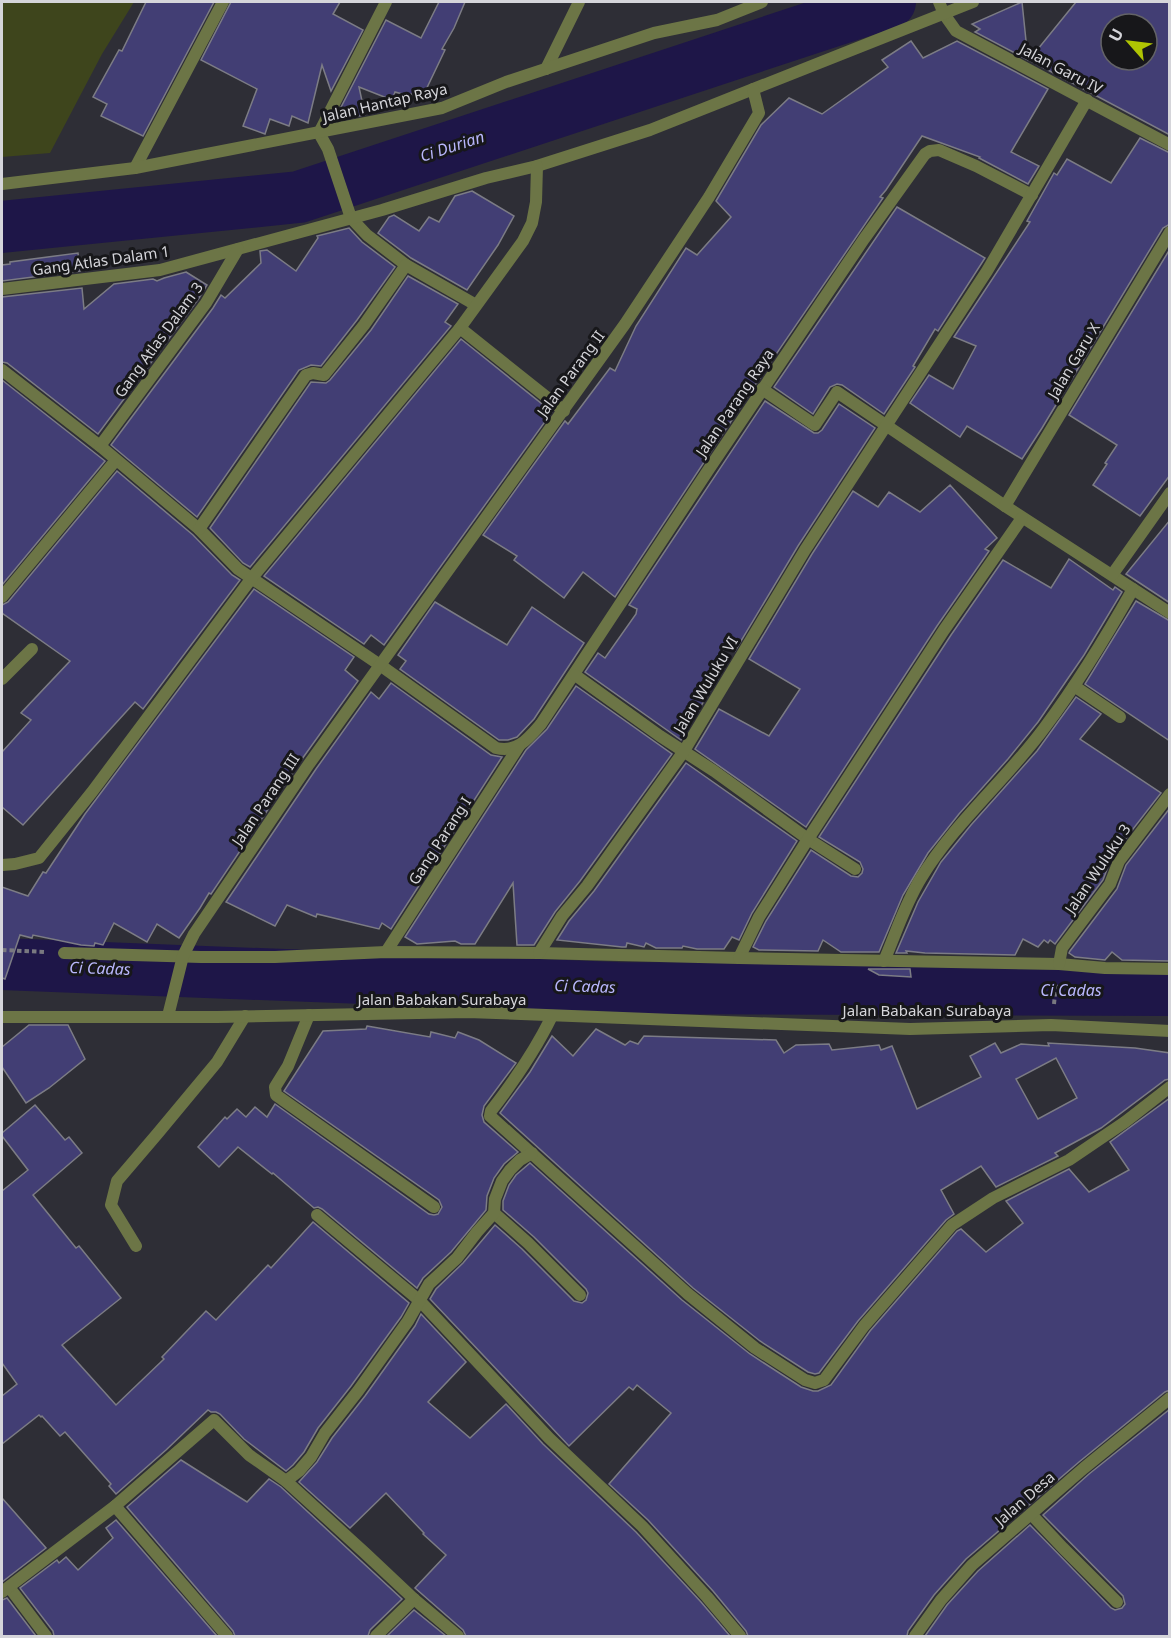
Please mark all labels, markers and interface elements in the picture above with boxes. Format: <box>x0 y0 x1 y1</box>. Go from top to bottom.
north arrow <box>1099 12 1159 72</box>
text: U <box>1103 24 1128 45</box>
street label: Jalan Garu IV <box>1015 37 1106 98</box>
street label: Jalan Hantap Raya <box>318 78 449 127</box>
water label: Ci Durian <box>417 125 487 167</box>
street label: Gang Atlas Dalam 1 <box>31 240 171 280</box>
street label: Gang Atlas Dalam 3 <box>109 278 207 401</box>
street label: Jalan Garu X <box>1042 319 1104 404</box>
street label: Jalan Parang II <box>531 326 608 422</box>
street label: Jalan Parang Raya <box>690 345 778 462</box>
street label: Jalan Wuluku VI <box>667 632 742 738</box>
street label: Jalan Parang III <box>226 749 303 851</box>
street label: Gang Parang I <box>403 793 475 888</box>
street label: Jalan Wuluku 3 <box>1059 820 1135 919</box>
water label: Ci Cadas <box>69 956 131 980</box>
water label: Ci Cadas <box>554 974 616 998</box>
water label: Ci Cadas <box>1040 979 1102 1001</box>
street label: Jalan Babakan Surabaya <box>356 989 526 1009</box>
street label: Jalan Babakan Surabaya <box>841 1000 1011 1020</box>
street label: Jalan Desa <box>989 1467 1058 1531</box>

